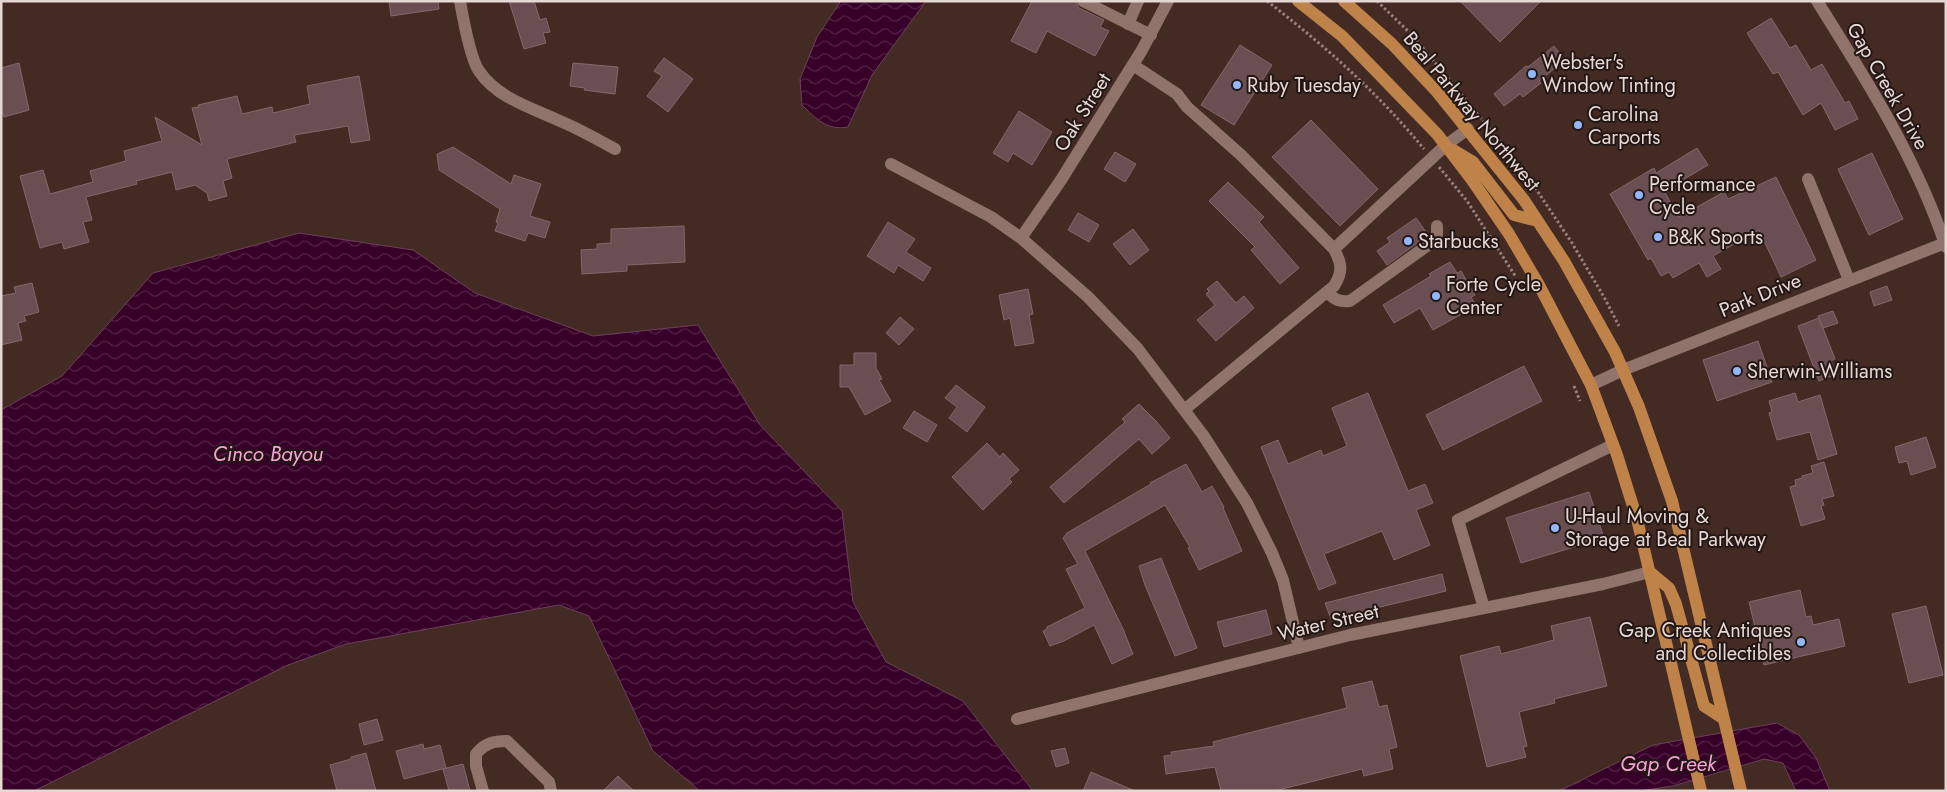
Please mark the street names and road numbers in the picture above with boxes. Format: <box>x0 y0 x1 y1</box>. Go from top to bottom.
street label: Gap Creek Drive <box>1839 17 1936 155</box>
street label: Beal Parkway Northwest <box>1396 25 1547 198</box>
street label: Oak Street <box>1047 67 1118 157</box>
street label: Park Drive <box>1715 266 1806 325</box>
street label: Water Street <box>1275 597 1382 648</box>

